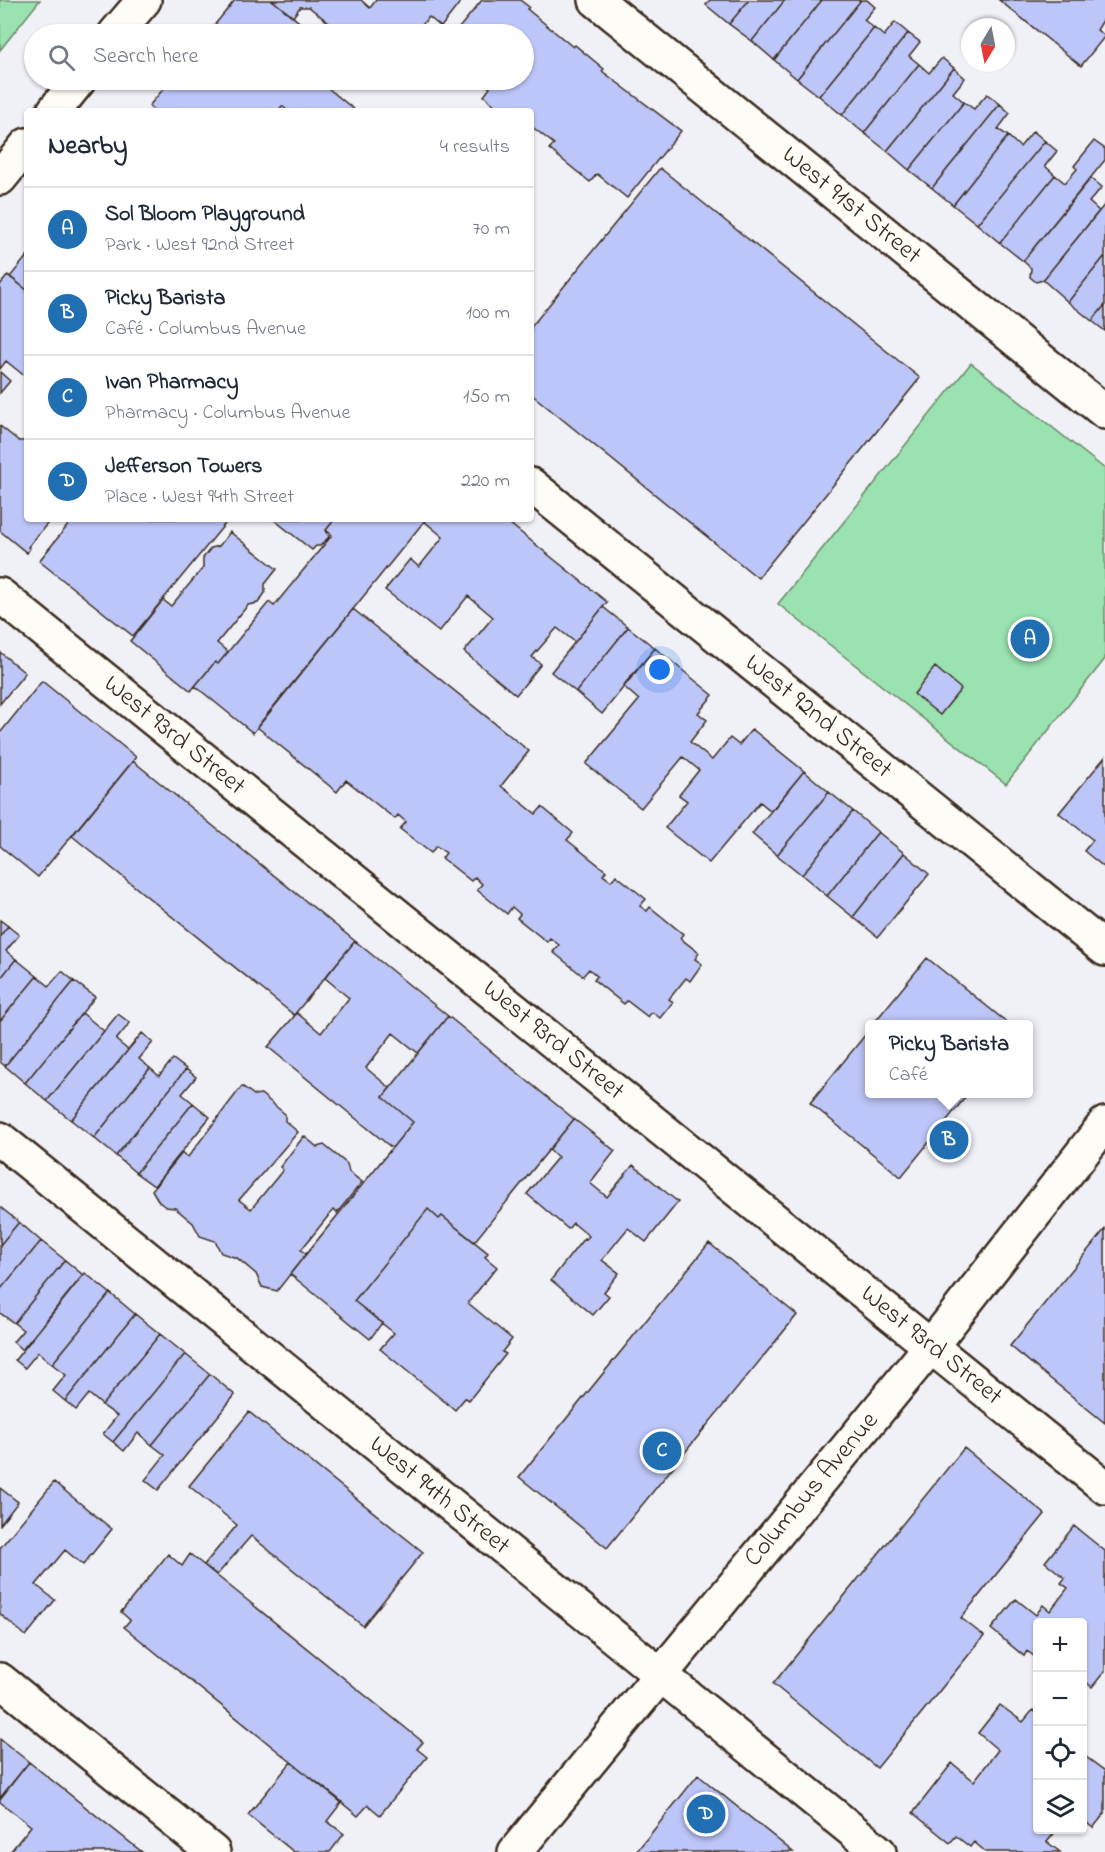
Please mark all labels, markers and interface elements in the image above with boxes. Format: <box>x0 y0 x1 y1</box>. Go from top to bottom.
north arrow <box>961 18 1015 72</box>
search box <box>24 24 534 90</box>
icon: search <box>45 41 78 74</box>
text: Search here <box>93 41 198 73</box>
text: Nearby <box>48 128 127 166</box>
text: 4 results <box>440 133 510 162</box>
street label: West 91st Street <box>773 138 929 275</box>
text: Sol Bloom Playground <box>105 199 305 231</box>
text: A <box>61 215 74 244</box>
text: 70 m <box>473 215 510 244</box>
text: Park · West 92nd Street <box>105 231 294 260</box>
text: Picky Barista <box>105 283 225 315</box>
text: B <box>61 299 74 328</box>
text: 100 m <box>466 299 510 328</box>
text: Café · Columbus Avenue <box>105 315 306 344</box>
text: Ivan Pharmacy <box>105 367 238 399</box>
text: C <box>62 383 73 412</box>
text: 150 m <box>463 383 510 412</box>
text: Pharmacy · Columbus Avenue <box>105 399 350 428</box>
text: Jefferson Towers <box>105 451 263 483</box>
text: D <box>60 467 75 496</box>
text: 220 m <box>461 467 510 496</box>
text: Place · West 94th Street <box>105 483 294 512</box>
pin: A <box>1010 616 1050 662</box>
street label: West 92nd Street <box>736 645 900 789</box>
your location <box>645 655 674 684</box>
street label: West 93rd Street <box>95 667 254 806</box>
street label: West 93rd Street <box>474 972 633 1111</box>
popup <box>865 1020 1033 1098</box>
text: Picky Barista <box>889 1029 1009 1061</box>
text: Café <box>889 1061 928 1090</box>
pin: B <box>930 1118 968 1162</box>
street label: West 93rd Street <box>852 1277 1011 1416</box>
street label: Columbus Avenue <box>736 1404 889 1576</box>
street label: West 94th Street <box>360 1427 518 1565</box>
pin: C <box>642 1428 682 1474</box>
map controls <box>1033 1618 1087 1834</box>
button: + <box>1033 1618 1087 1672</box>
button: − <box>1033 1672 1087 1726</box>
button: locate <box>1033 1726 1087 1780</box>
button: layers <box>1033 1780 1087 1834</box>
pin: D <box>686 1792 726 1836</box>

